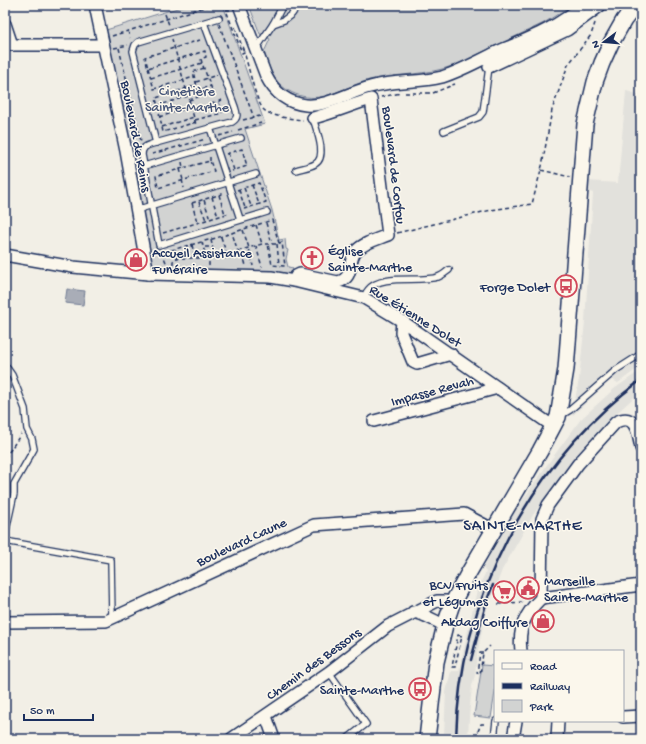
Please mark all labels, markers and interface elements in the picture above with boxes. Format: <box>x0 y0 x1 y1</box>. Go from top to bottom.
north arrow <box>584 22 624 62</box>
text: N <box>590 39 603 49</box>
street label: Boulevard de Reims <box>115 78 154 194</box>
park label: Cimetière Sainte-Marthe <box>145 84 230 117</box>
street label: Boulevard de Corfou <box>377 105 408 226</box>
place label: Église Sainte-Marthe <box>328 244 413 277</box>
church icon: Église Sainte-Marthe <box>299 245 325 271</box>
place label: Accueil Assistance Funéraire <box>151 246 253 279</box>
shop icon: Accueil Assistance Funéraire <box>123 247 149 273</box>
bus stop icon: Forge Dolet <box>553 273 579 299</box>
place label: Forge Dolet <box>479 280 551 297</box>
street label: Rue Étienne Dolet <box>365 282 465 353</box>
street label: Impasse Revah <box>389 373 476 412</box>
street label: Boulevard Caune <box>193 515 291 572</box>
district label: SAINTE-MARTHE <box>463 518 583 537</box>
place label: Marseille Sainte-Marthe <box>544 574 629 607</box>
public building icon: Marseille Sainte-Marthe <box>515 575 541 601</box>
place label: BCV Fruits et Légumes <box>423 578 489 611</box>
supermarket icon: BCV Fruits et Légumes <box>491 579 517 605</box>
shop icon: Akdag Coiffure <box>530 608 556 634</box>
place label: Akdag Coiffure <box>441 615 529 632</box>
street label: Chemin des Bessons <box>264 624 366 705</box>
legend <box>494 650 624 722</box>
text: Road <box>530 661 557 675</box>
bus stop icon: Sainte-Marthe <box>407 676 433 702</box>
text: Railway <box>530 681 570 695</box>
place label: Sainte-Marthe <box>320 683 405 700</box>
scale bar <box>24 696 93 722</box>
text: Park <box>529 701 555 715</box>
text: 50 m <box>30 705 55 719</box>

